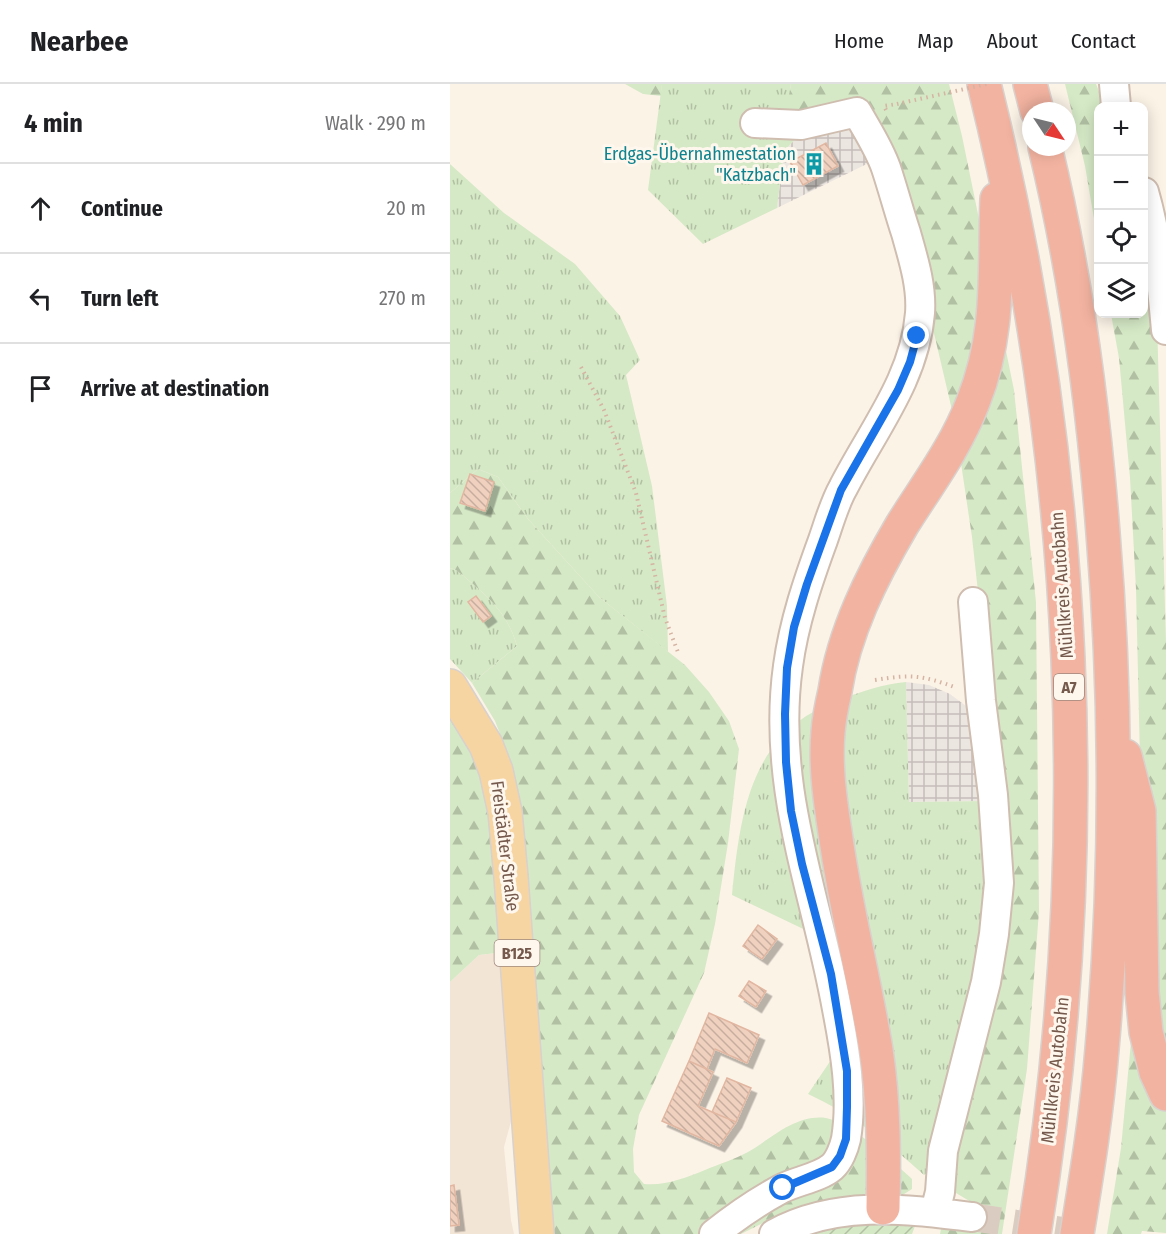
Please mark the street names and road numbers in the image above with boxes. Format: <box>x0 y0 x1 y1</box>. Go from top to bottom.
street label: Mühlkreis Autobahn <box>1046 511 1078 659</box>
road number: A7 <box>1054 674 1084 700</box>
street label: Freistädter Straße <box>486 780 524 913</box>
road number: B125 <box>494 940 540 966</box>
street label: Mühlkreis Autobahn <box>1036 996 1074 1144</box>

